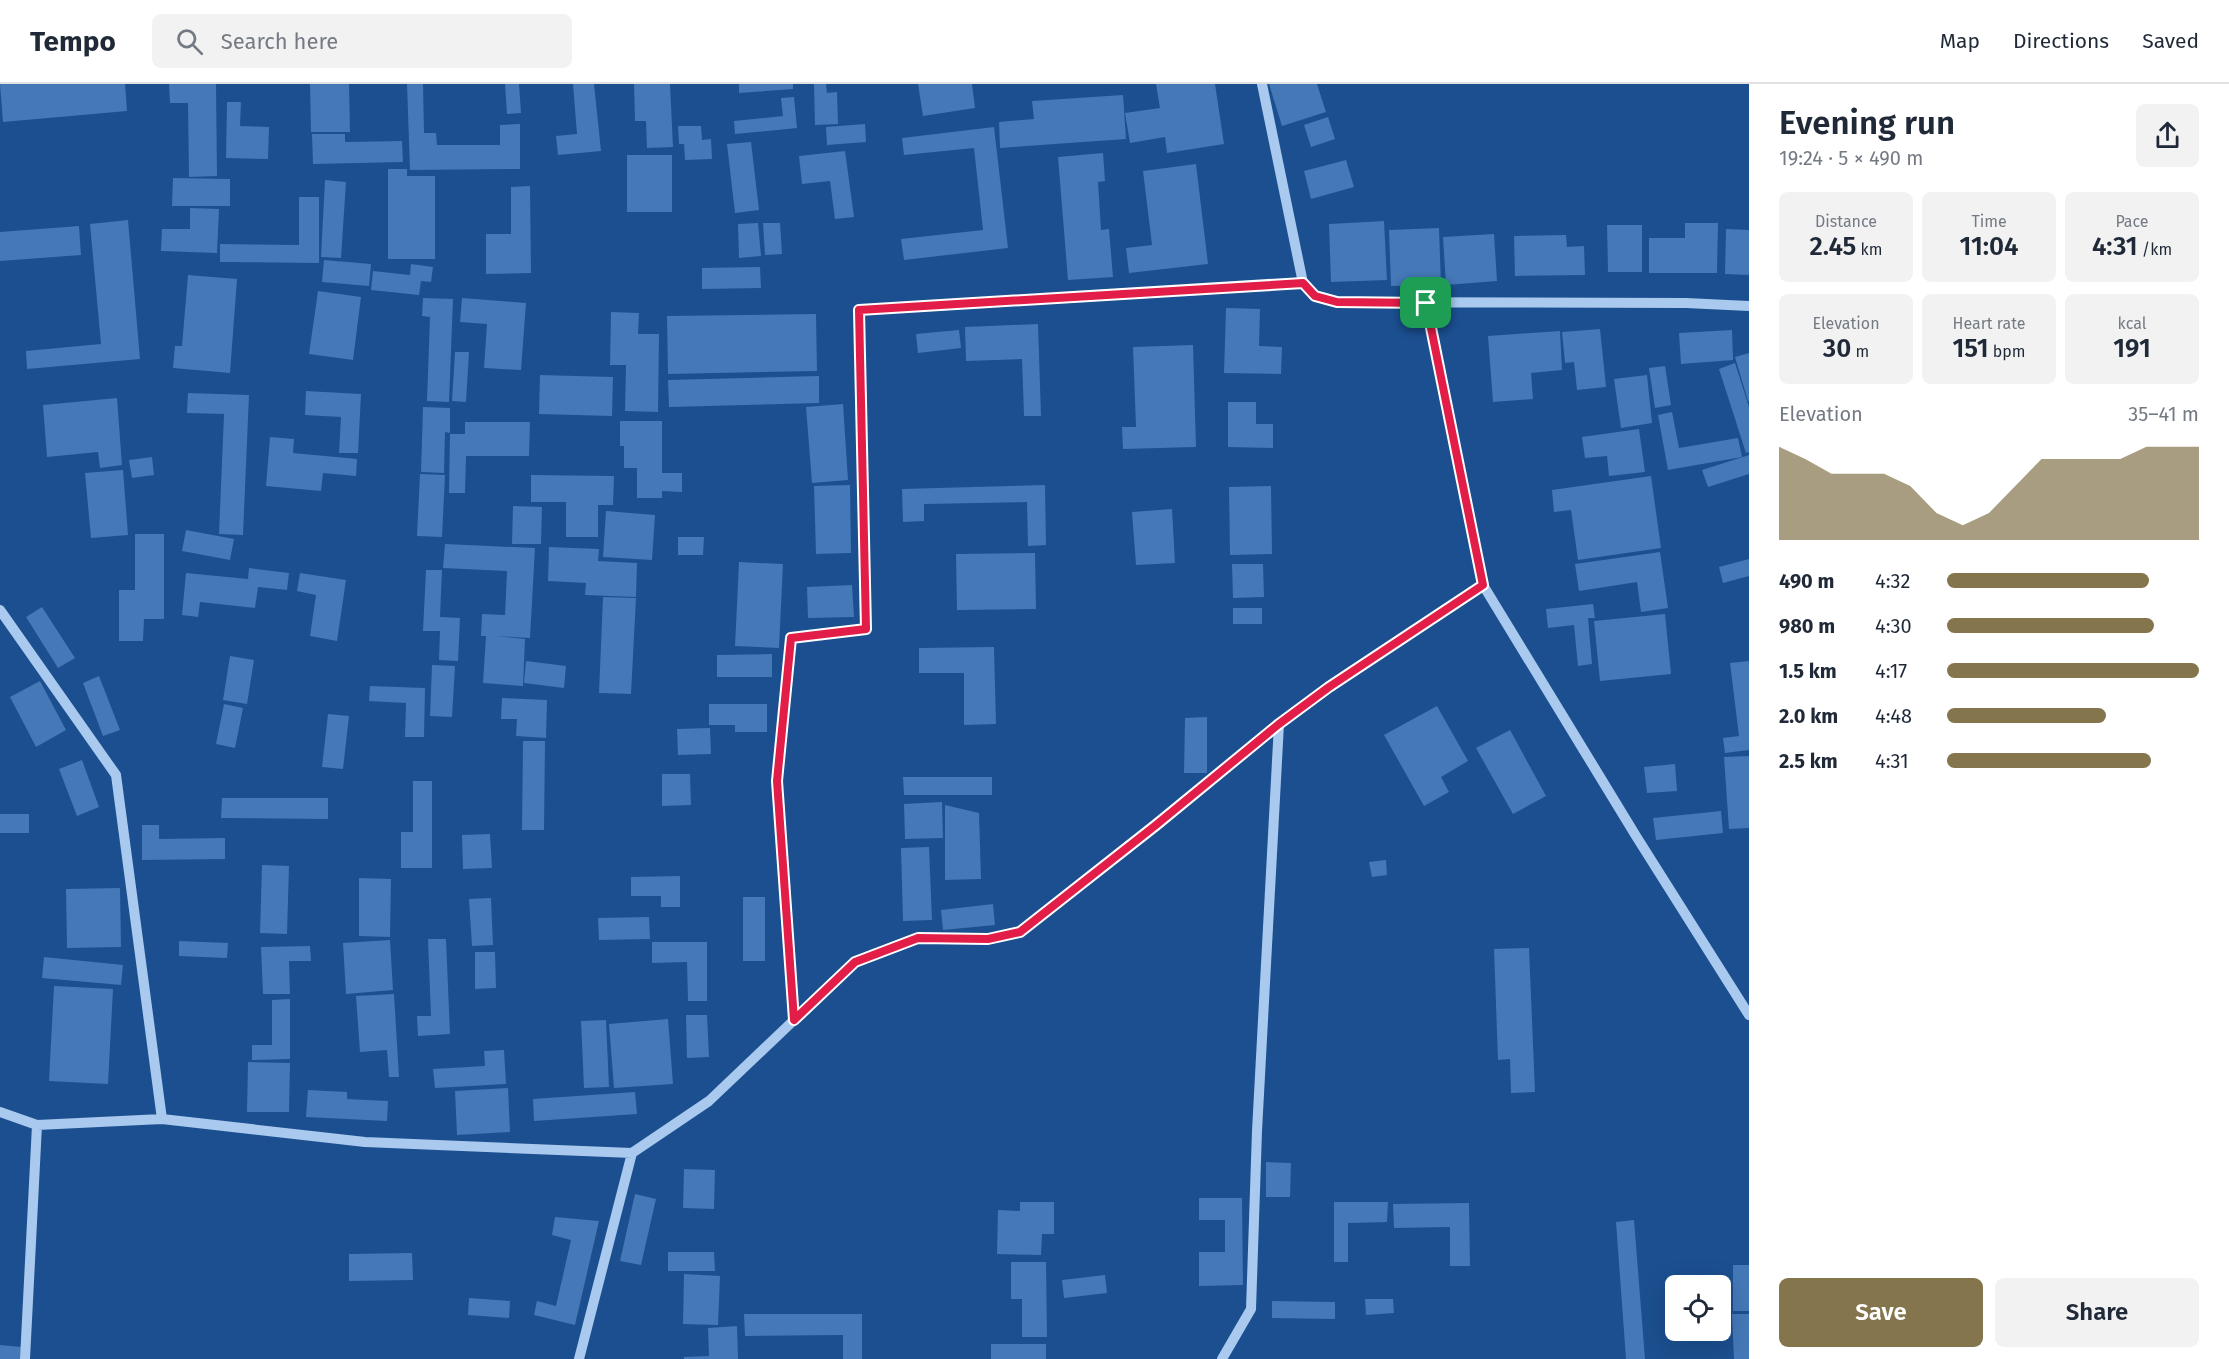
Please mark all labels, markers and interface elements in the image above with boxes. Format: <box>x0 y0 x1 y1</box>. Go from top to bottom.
search box <box>152 14 572 68</box>
text: Tempo <box>30 25 116 58</box>
icon: search <box>173 25 206 58</box>
text: Search here <box>221 28 338 55</box>
text: Map <box>1940 28 1980 54</box>
text: Directions <box>2013 28 2109 54</box>
text: Saved <box>2142 28 2199 54</box>
text: Evening run <box>1779 103 1955 143</box>
button: share <box>2136 104 2199 167</box>
text: 19:24 · 5 × 490 m <box>1779 146 1923 170</box>
text: Distance <box>1815 212 1877 231</box>
text: Time <box>1971 212 2007 231</box>
text: Pace <box>2115 212 2149 231</box>
text: 2.45 <box>1810 231 1856 262</box>
text: 11:04 <box>1959 231 2019 262</box>
text: 4:31 <box>2092 231 2138 262</box>
text: km <box>1856 240 1882 259</box>
text: /km <box>2138 240 2172 259</box>
pin <box>1400 277 1451 328</box>
icon: arrive <box>1409 286 1442 319</box>
text: Elevation <box>1812 314 1880 333</box>
text: Heart rate <box>1953 314 2025 333</box>
text: kcal <box>2118 314 2146 333</box>
text: 30 <box>1823 333 1851 364</box>
text: 151 <box>1953 333 1989 364</box>
text: 191 <box>2113 333 2151 364</box>
text: m <box>1851 342 1869 361</box>
text: bpm <box>1989 342 2025 361</box>
text: Elevation <box>1779 402 1863 426</box>
text: 35–41 m <box>2128 402 2199 426</box>
text: 490 m <box>1779 569 1834 593</box>
text: 4:32 <box>1875 569 1910 593</box>
text: 980 m <box>1779 614 1835 638</box>
text: 4:30 <box>1875 614 1912 638</box>
text: 1.5 km <box>1779 659 1837 683</box>
text: 4:17 <box>1875 659 1907 683</box>
text: 2.0 km <box>1779 704 1838 728</box>
text: 4:48 <box>1875 704 1912 728</box>
text: 2.5 km <box>1779 749 1838 773</box>
text: 4:31 <box>1875 749 1909 773</box>
map controls <box>1665 1275 1731 1341</box>
button: locate <box>1665 1275 1731 1341</box>
button: Save <box>1779 1278 1983 1347</box>
button: Share <box>1995 1278 2199 1347</box>

